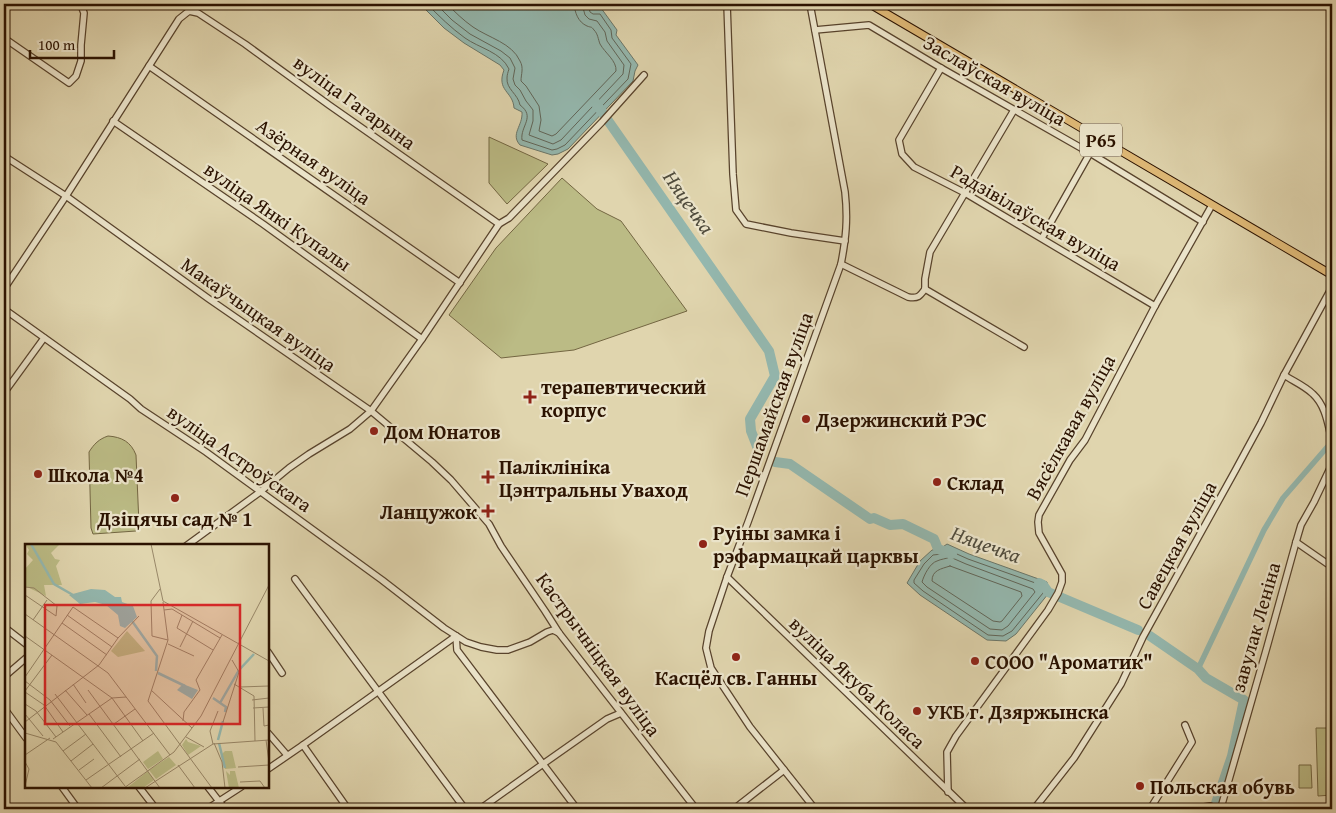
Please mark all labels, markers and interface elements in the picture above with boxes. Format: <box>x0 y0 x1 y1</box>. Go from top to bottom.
street label: Заслаўская вуліца <box>918 27 1072 133</box>
scale bar <box>30 28 114 60</box>
text: 100 m <box>38 34 76 55</box>
street label: вуліца Гагарына <box>288 48 423 157</box>
street label: Азёрная вуліца <box>251 111 378 212</box>
road number: Р65 <box>1080 124 1122 156</box>
street label: вуліца Янкі Купалы <box>198 154 358 278</box>
street label: Радзівілаўская вуліца <box>945 156 1127 278</box>
water label: Няцечка <box>656 164 723 241</box>
street label: Макаўчыцкая вуліца <box>176 250 343 379</box>
street label: Першамайская вуліца <box>726 307 820 500</box>
street label: Вясёлкавая вуліца <box>1018 349 1122 505</box>
place label: терапевтический корпус <box>541 372 706 424</box>
marker: терапевтический корпус <box>523 390 537 404</box>
street label: вуліца Астроўскага <box>162 397 319 519</box>
place label: Дзержинский РЭС <box>815 405 987 434</box>
marker: Дзержинский РЭС <box>800 413 812 425</box>
place label: Дом Юнатов <box>383 417 501 446</box>
marker: Дом Юнатов <box>368 425 380 437</box>
place label: Паліклініка Цэнтральны Уваход <box>499 452 688 504</box>
place label: Школа №4 <box>48 460 144 489</box>
marker: Школа №4 <box>32 468 44 480</box>
place label: Склад <box>947 468 1004 497</box>
marker: Паліклініка Цэнтральны Уваход <box>481 470 495 484</box>
street label: Савецкая вуліца <box>1129 475 1224 615</box>
marker: Склад <box>931 476 943 488</box>
marker: Дзіцячы сад № 1 <box>169 492 181 504</box>
place label: Ланцужок <box>380 497 478 526</box>
place label: Дзіцячы сад № 1 <box>96 504 253 533</box>
marker: Ланцужок <box>481 504 495 518</box>
water label: Няцечка <box>947 517 1025 571</box>
place label: Руіны замка і рэфармацкай царквы <box>713 518 919 570</box>
marker: Руіны замка і рэфармацкай царквы <box>697 538 709 550</box>
inset map <box>25 544 269 788</box>
street label: завулак Леніна <box>1223 558 1288 695</box>
street label: Кастрычніцкая вуліца <box>530 566 669 742</box>
street label: вуліца Якуба Коласа <box>783 609 933 755</box>
place label: СООО "Ароматик" <box>985 647 1153 676</box>
marker: Касцёл св. Ганны <box>730 651 742 663</box>
marker: СООО "Ароматик" <box>969 655 981 667</box>
place label: Касцёл св. Ганны <box>655 663 817 692</box>
place label: УКБ г. Дзяржынска <box>927 697 1109 726</box>
marker: УКБ г. Дзяржынска <box>911 705 923 717</box>
place label: Польская обувь <box>1150 772 1295 801</box>
marker: Польская обувь <box>1134 780 1146 792</box>

